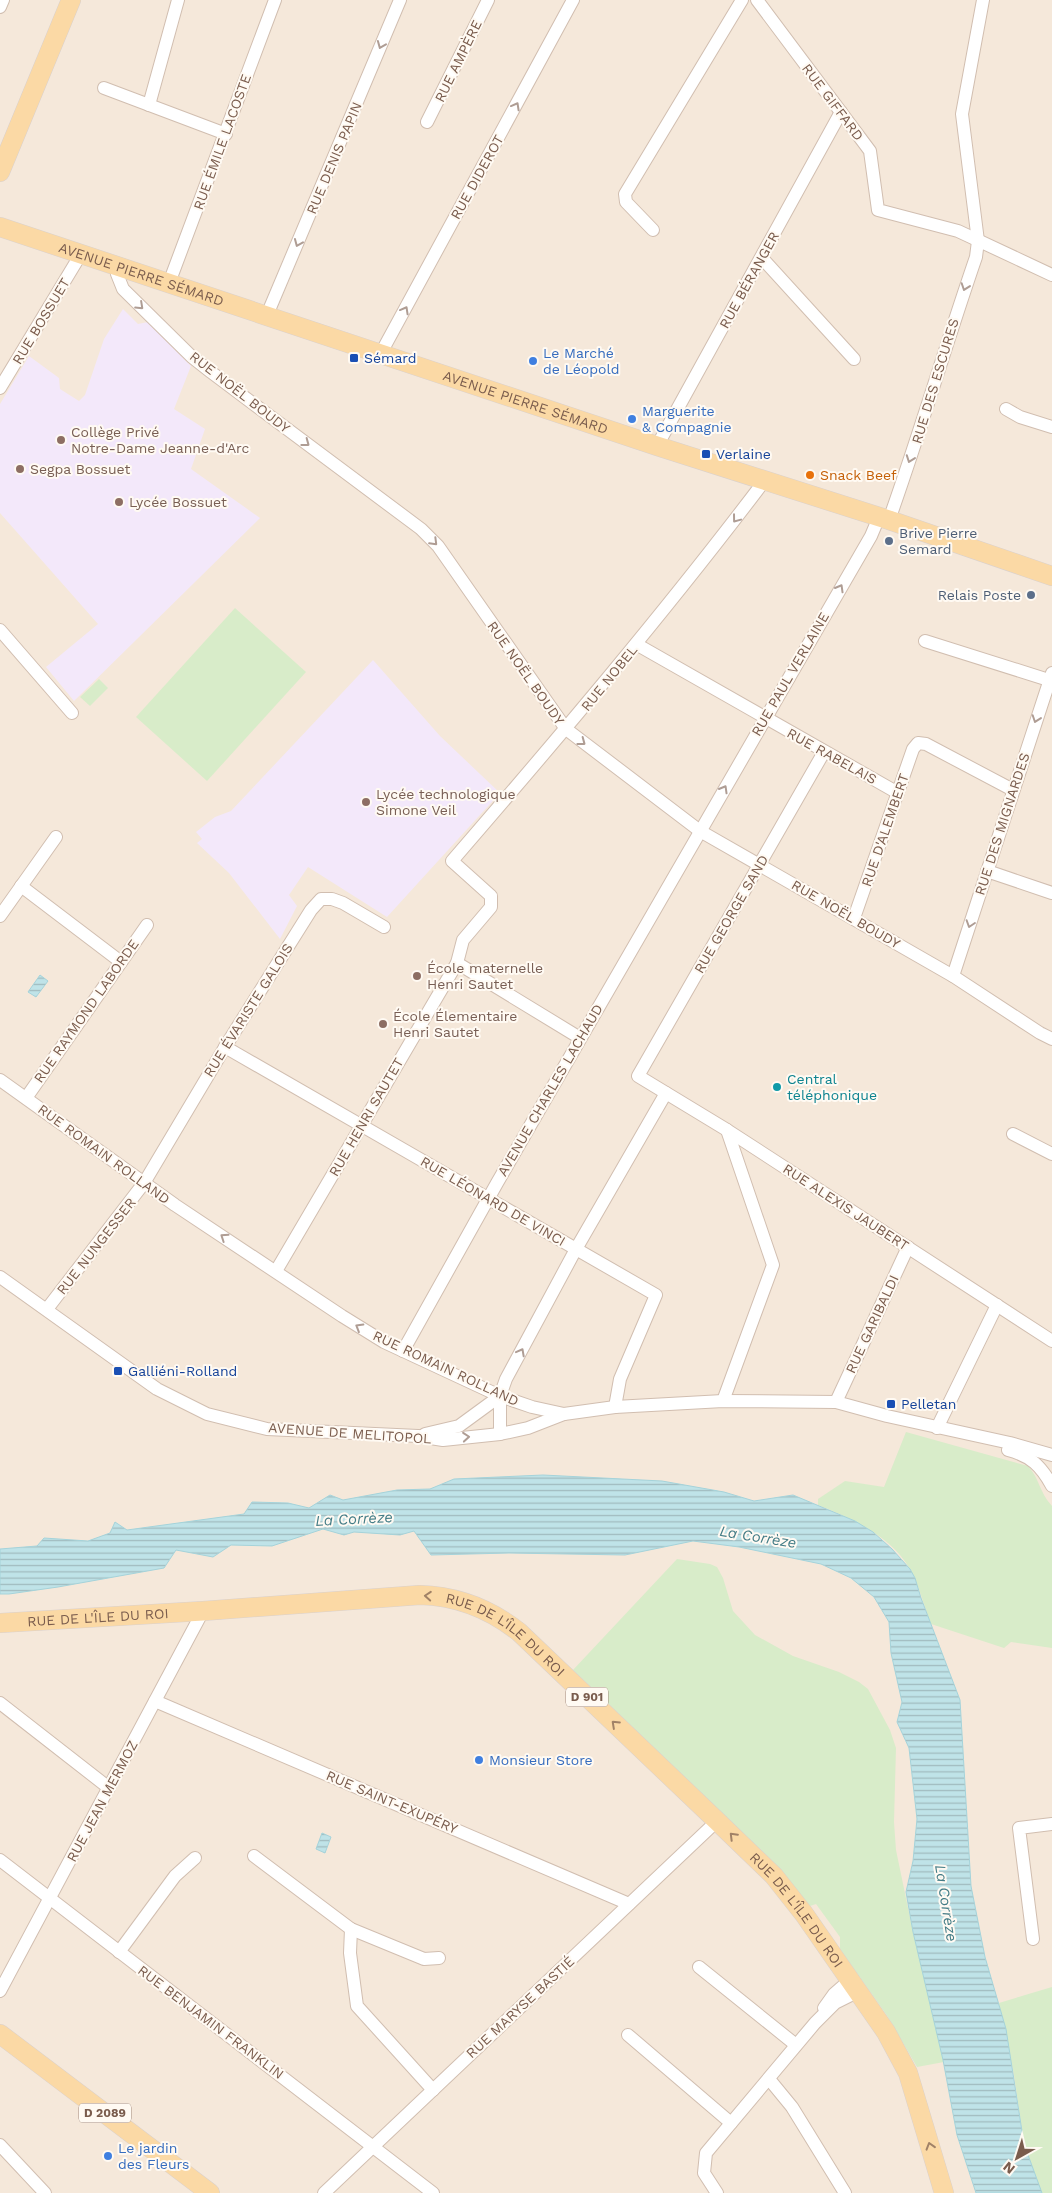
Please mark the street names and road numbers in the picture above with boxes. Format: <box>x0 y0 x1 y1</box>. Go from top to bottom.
street label: RUE AMPÈRE <box>431 17 485 105</box>
street label: RUE GIFFARD <box>799 60 867 144</box>
street label: RUE ÉMILE LACOSTE <box>190 72 254 212</box>
street label: RUE DENIS PAPIN <box>303 100 365 216</box>
street label: RUE DIDEROT <box>447 132 507 222</box>
street label: RUE BÉRANGER <box>716 229 782 331</box>
street label: AVENUE PIERRE SÉMARD <box>57 239 226 309</box>
street label: RUE BOSSUET <box>9 275 73 367</box>
street label: RUE DES ESCURES <box>908 316 962 446</box>
street label: RUE NOËL BOUDY <box>187 348 293 436</box>
street label: AVENUE PIERRE SÉMARD <box>441 367 610 437</box>
street label: RUE PAUL VERLAINE <box>748 609 832 739</box>
street label: RUE NOËL BOUDY <box>484 618 568 728</box>
street label: RUE NOBEL <box>578 642 640 714</box>
street label: RUE RABELAIS <box>784 725 880 787</box>
street label: RUE DES MIGNARDES <box>971 751 1033 897</box>
street label: RUE D'ALEMBERT <box>858 771 912 889</box>
street label: RUE GEORGE SAND <box>691 852 771 976</box>
street label: RUE NOËL BOUDY <box>789 876 903 952</box>
street label: RUE RAYMOND LABORDE <box>30 936 142 1086</box>
street label: RUE ÉVARISTE GALOIS <box>200 940 296 1080</box>
street label: AVENUE CHARLES LACHAUD <box>494 1001 606 1179</box>
street label: RUE HENRI SAUTET <box>326 1054 407 1179</box>
street label: RUE ROMAIN ROLLAND <box>35 1101 173 1207</box>
street label: RUE LÉONARD DE VINCI <box>418 1153 568 1249</box>
street label: RUE ALEXIS JAUBERT <box>780 1160 912 1254</box>
street label: RUE NUNGESSER <box>53 1194 139 1298</box>
street label: RUE GARIBALDI <box>842 1272 902 1376</box>
street label: RUE ROMAIN ROLLAND <box>371 1327 521 1409</box>
street label: AVENUE DE MELITOPOL <box>268 1419 432 1447</box>
street label: RUE DE L'ÎLE DU ROI <box>444 1590 568 1679</box>
street label: RUE DE L'ÎLE DU ROI <box>27 1605 169 1629</box>
road number: D 901 <box>566 1688 608 1706</box>
street label: RUE JEAN MERMOZ <box>63 1737 141 1864</box>
street label: RUE SAINT-EXUPÉRY <box>324 1767 460 1837</box>
street label: RUE DE L'ÎLE DU ROI <box>747 1849 847 1970</box>
street label: RUE MARYSE BASTIÉ <box>463 1953 577 2061</box>
street label: RUE BENJAMIN FRANKLIN <box>135 1962 287 2082</box>
road number: D 2089 <box>79 2104 131 2122</box>

